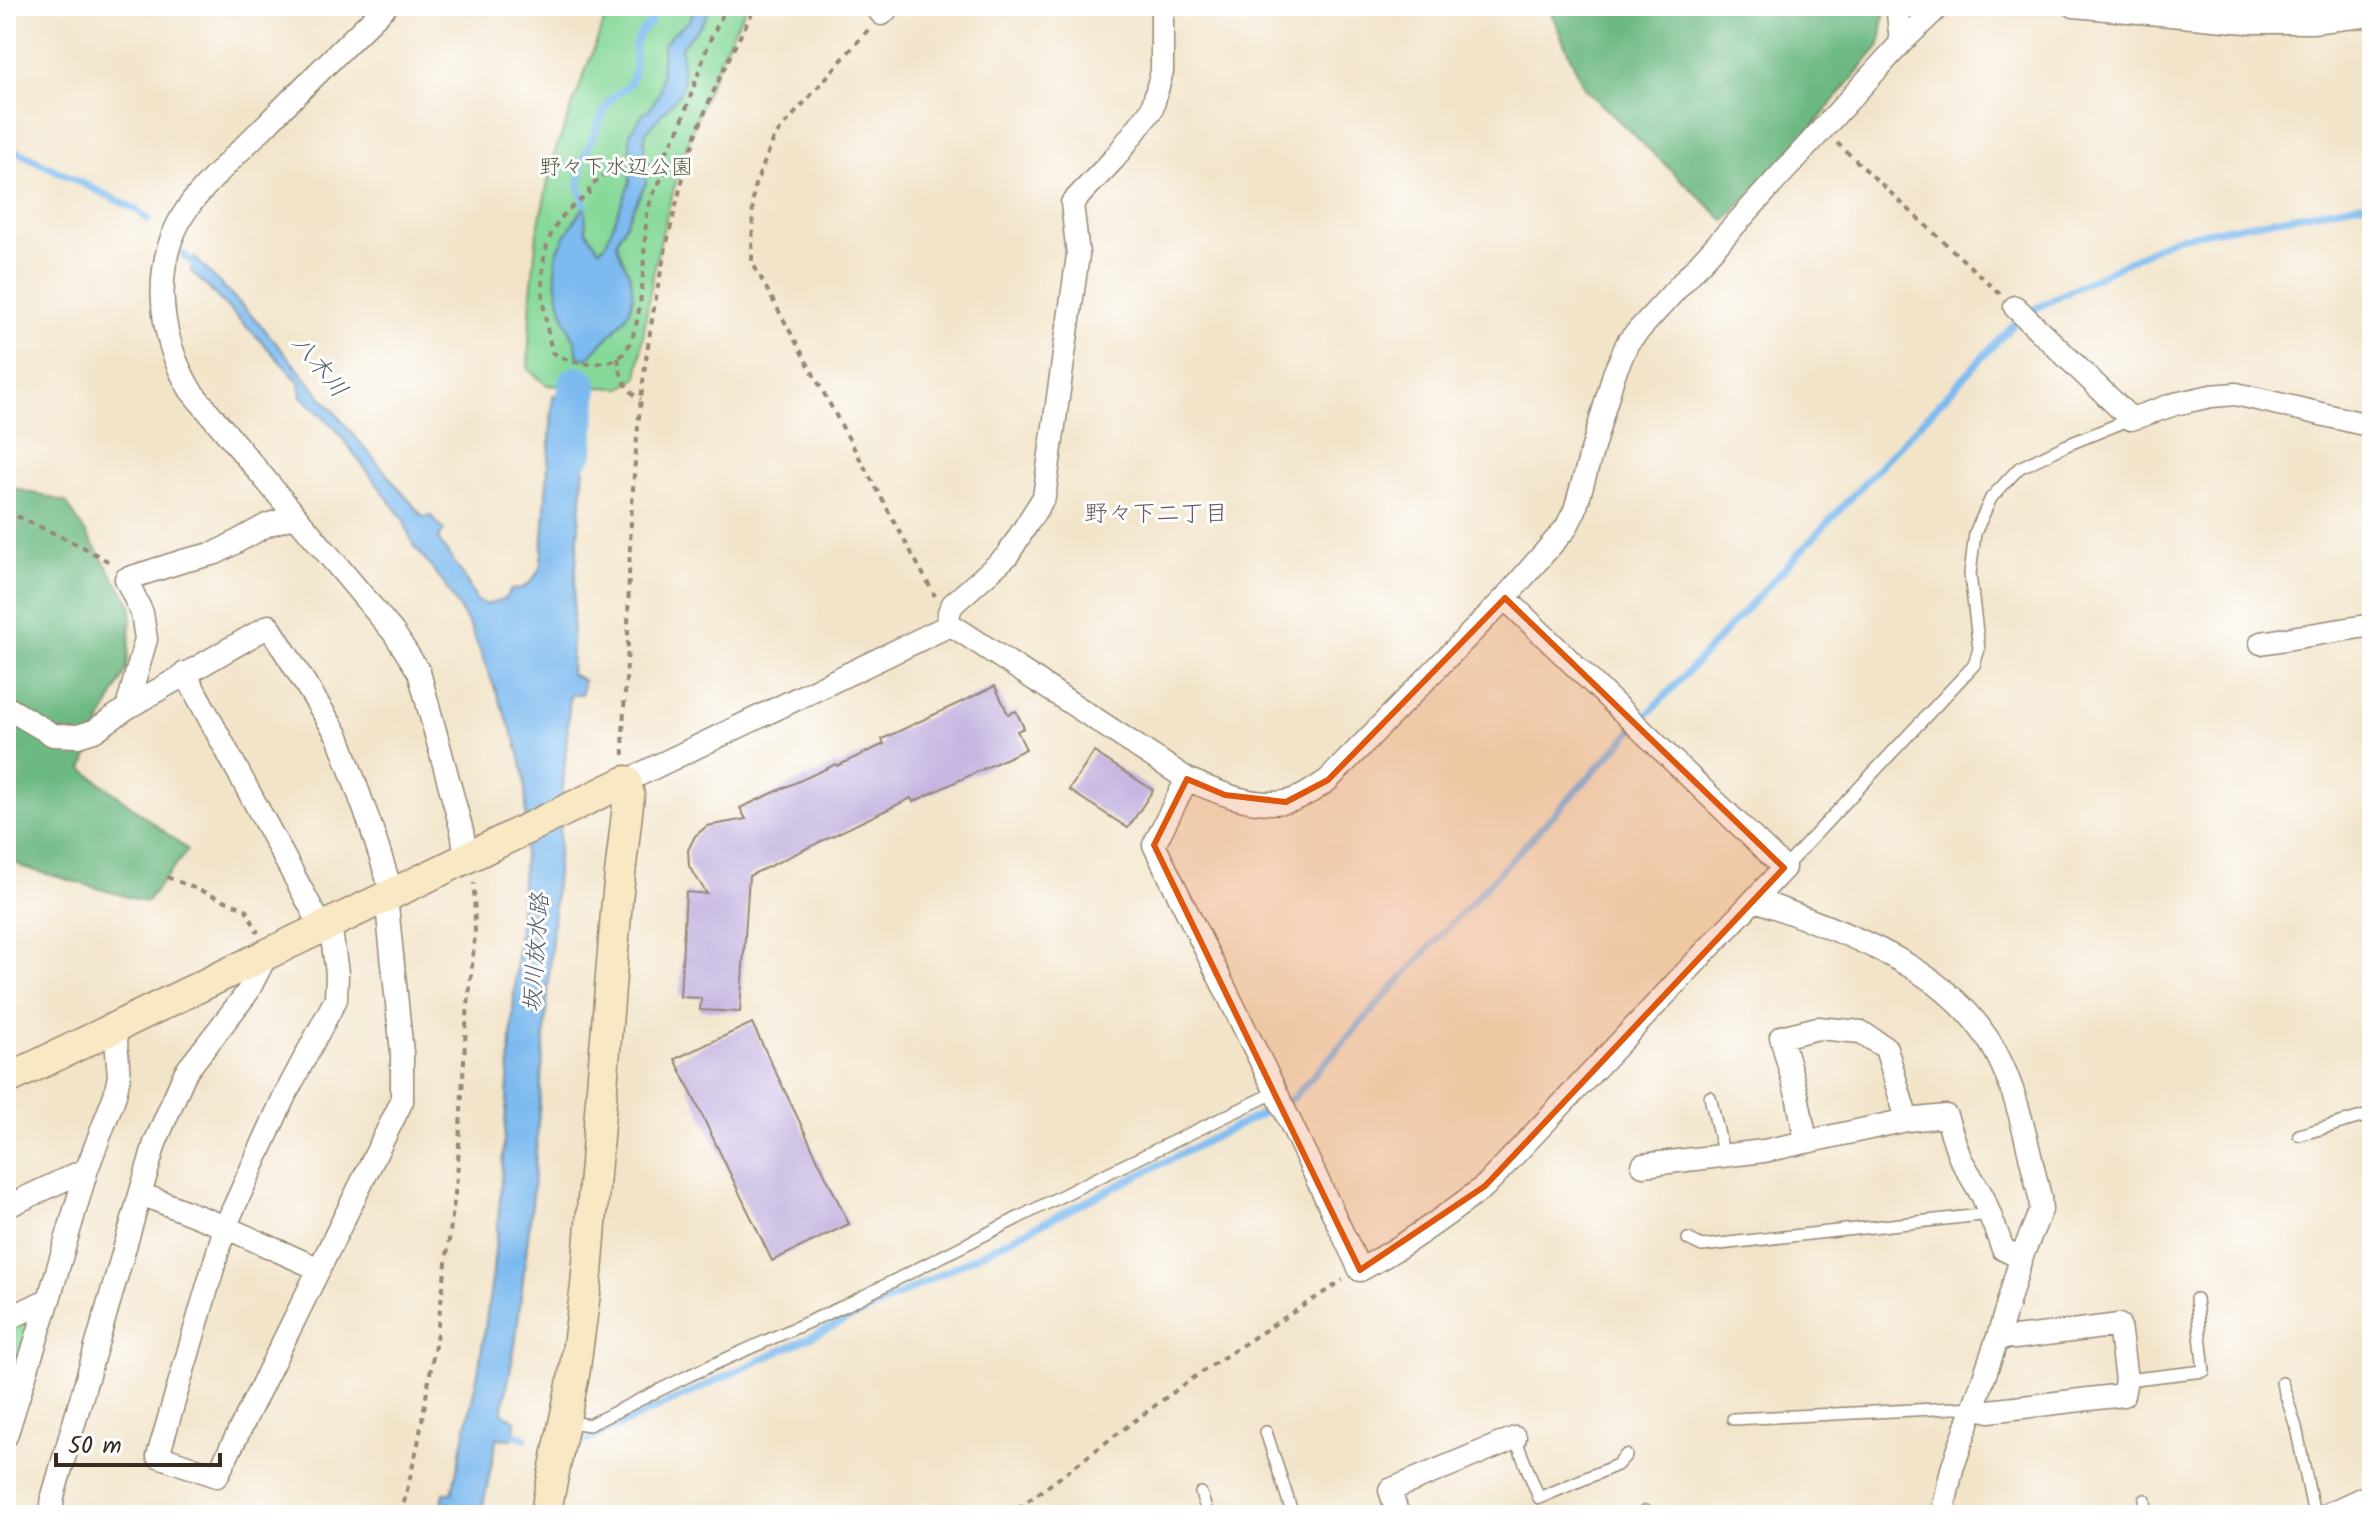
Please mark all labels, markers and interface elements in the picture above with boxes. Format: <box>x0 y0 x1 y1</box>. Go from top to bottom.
park label: 野々下水辺公園 <box>539 151 693 186</box>
water label: 八木川 <box>281 327 357 407</box>
district label: 野々下二丁目 <box>1084 495 1228 534</box>
water label: 坂川放水路 <box>513 890 561 1014</box>
scale bar <box>56 1417 220 1467</box>
text: 50 m <box>68 1427 122 1466</box>

